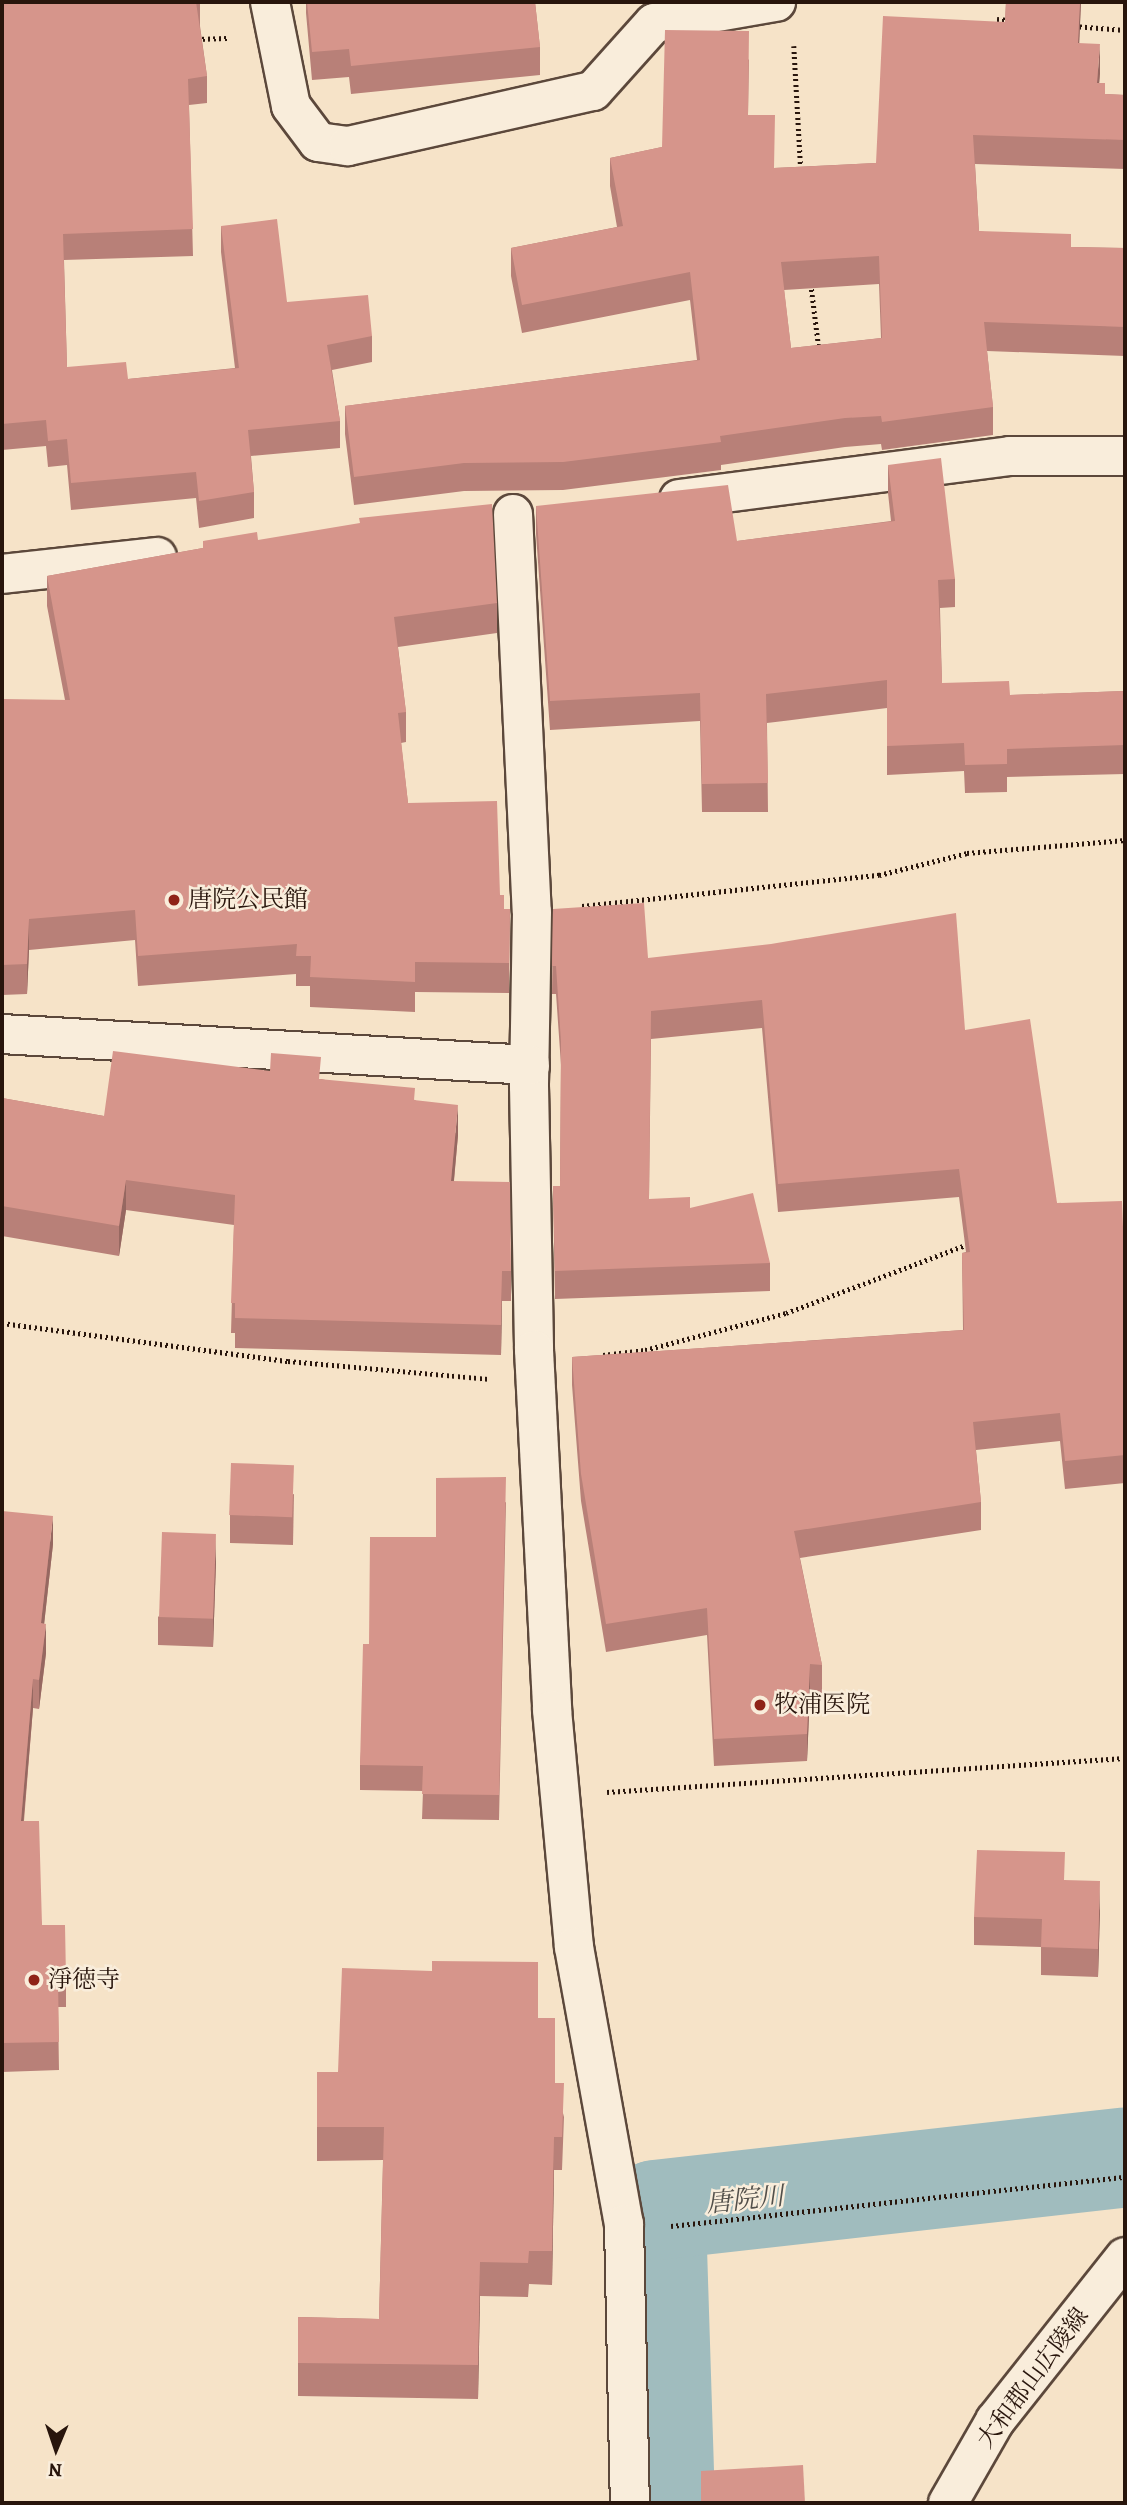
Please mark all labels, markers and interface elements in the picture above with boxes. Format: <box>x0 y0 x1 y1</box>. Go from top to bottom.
place label: 唐院公民館 <box>188 886 308 914</box>
marker: 唐院公民館 <box>166 892 182 908</box>
place label: 牧浦医院 <box>774 1691 870 1719</box>
marker: 牧浦医院 <box>752 1697 768 1713</box>
place label: 淨徳寺 <box>48 1966 120 1994</box>
marker: 淨徳寺 <box>26 1972 42 1988</box>
water label: 唐院川 <box>705 2180 785 2220</box>
street label: 大和郡山広陵線 <box>971 2302 1095 2454</box>
north arrow <box>21 2414 91 2484</box>
text: N <box>48 2457 63 2483</box>

